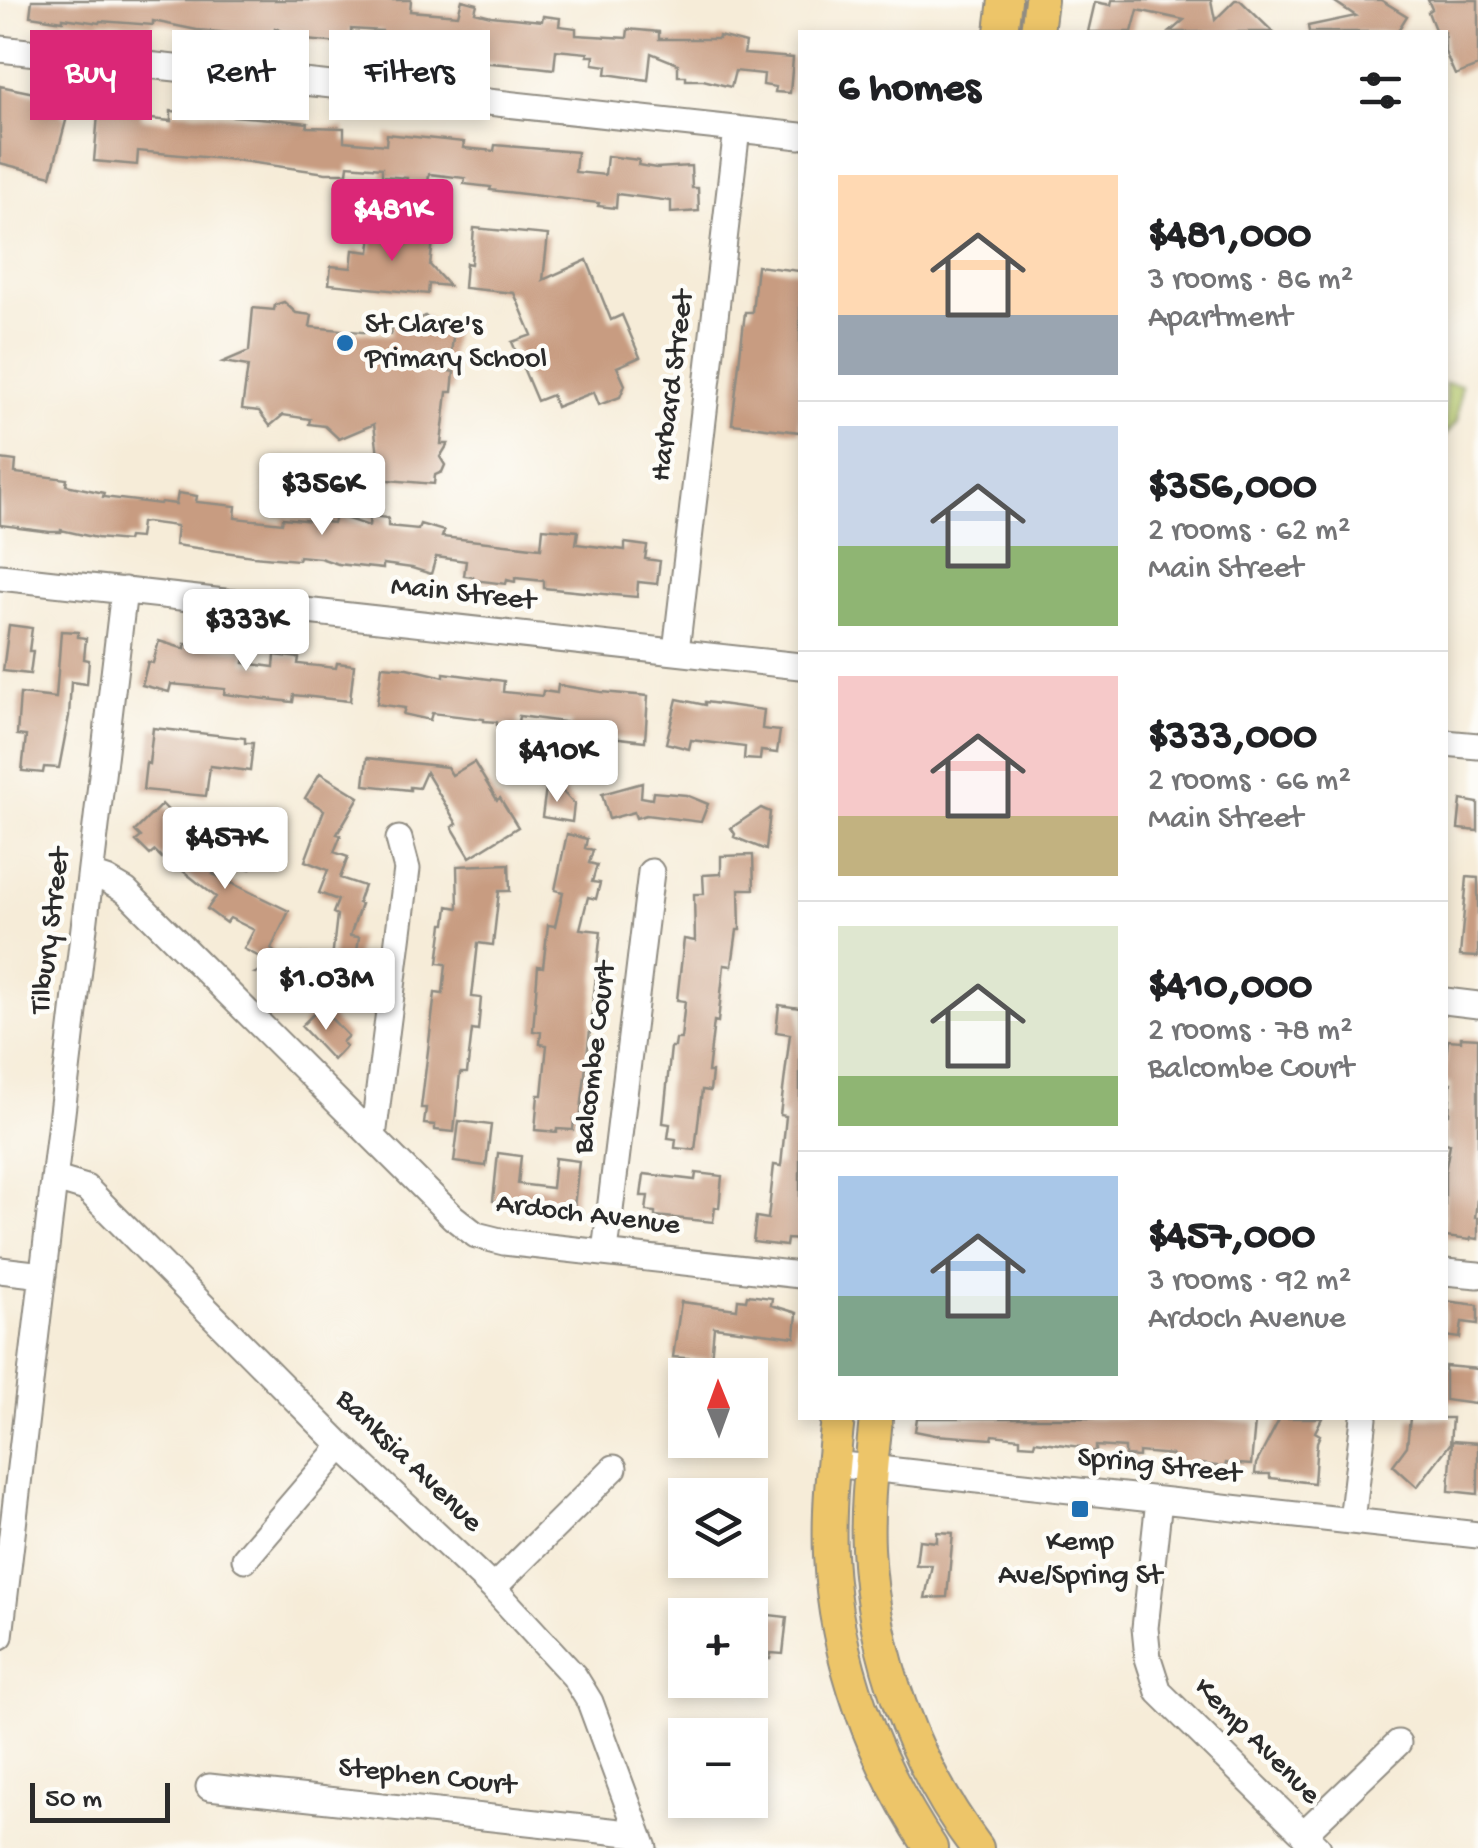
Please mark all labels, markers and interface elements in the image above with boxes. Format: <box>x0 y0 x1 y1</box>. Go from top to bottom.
chip: Buy <box>30 30 152 120</box>
chip: Rent <box>172 30 309 120</box>
chip: Filters <box>329 30 490 120</box>
icon: filters <box>1353 63 1408 118</box>
text: 6 homes <box>838 66 981 115</box>
pin: $481K <box>322 179 462 264</box>
text: $481K <box>353 192 431 230</box>
text: $481,000 <box>1148 213 1311 262</box>
icon: home <box>918 215 1038 335</box>
text: 3 rooms · 86 m² <box>1148 262 1353 300</box>
street label: Harbard Street <box>645 286 703 484</box>
text: Apartment <box>1148 300 1292 338</box>
place label: St Clare's Primary School <box>364 309 547 378</box>
marker: St Clare's Primary School <box>334 332 356 354</box>
pin: $356K <box>252 453 392 538</box>
text: $356,000 <box>1148 464 1317 513</box>
text: $356K <box>281 466 363 504</box>
icon: home <box>918 466 1038 586</box>
text: 2 rooms · 62 m² <box>1148 513 1350 551</box>
text: Main Street <box>1148 551 1303 589</box>
street label: Main Street <box>389 570 540 620</box>
pin: $333K <box>176 589 316 674</box>
text: $333K <box>205 602 287 640</box>
text: $333,000 <box>1148 714 1317 763</box>
icon: home <box>918 716 1038 836</box>
pin: $410K <box>487 720 627 805</box>
text: $410K <box>518 733 596 771</box>
text: 2 rooms · 66 m² <box>1148 763 1351 801</box>
text: Main Street <box>1148 801 1303 839</box>
pin: $457K <box>155 807 295 892</box>
text: $457K <box>185 820 265 858</box>
street label: Tilbury Street <box>24 843 80 1018</box>
pin: $1.03M <box>245 948 407 1033</box>
street label: Balcombe Court <box>567 957 625 1157</box>
text: $1.03M <box>279 961 373 999</box>
text: $410,000 <box>1148 964 1312 1013</box>
icon: home <box>918 966 1038 1086</box>
text: 2 rooms · 78 m² <box>1148 1013 1353 1051</box>
text: Balcombe Court <box>1148 1051 1354 1089</box>
street label: Ardoch Avenue <box>494 1187 682 1245</box>
text: $457,000 <box>1148 1214 1315 1263</box>
icon: home <box>918 1216 1038 1336</box>
text: 3 rooms · 92 m² <box>1148 1263 1351 1301</box>
text: Ardoch Avenue <box>1148 1301 1345 1339</box>
north arrow <box>668 1358 768 1458</box>
map controls <box>668 1358 768 1818</box>
street label: Banksia Avenue <box>326 1382 489 1541</box>
street label: Spring Street <box>1076 1441 1245 1493</box>
button: layers <box>668 1478 768 1578</box>
marker: Kemp Ave/Spring St <box>1069 1498 1091 1520</box>
place label: Kemp Ave/Spring St <box>998 1526 1165 1595</box>
button: + <box>668 1598 768 1698</box>
street label: Kemp Avenue <box>1185 1671 1327 1813</box>
button: − <box>668 1718 768 1818</box>
street label: Stephen Court <box>337 1751 520 1805</box>
scale bar <box>30 1778 170 1822</box>
text: 50 m <box>45 1784 102 1817</box>

